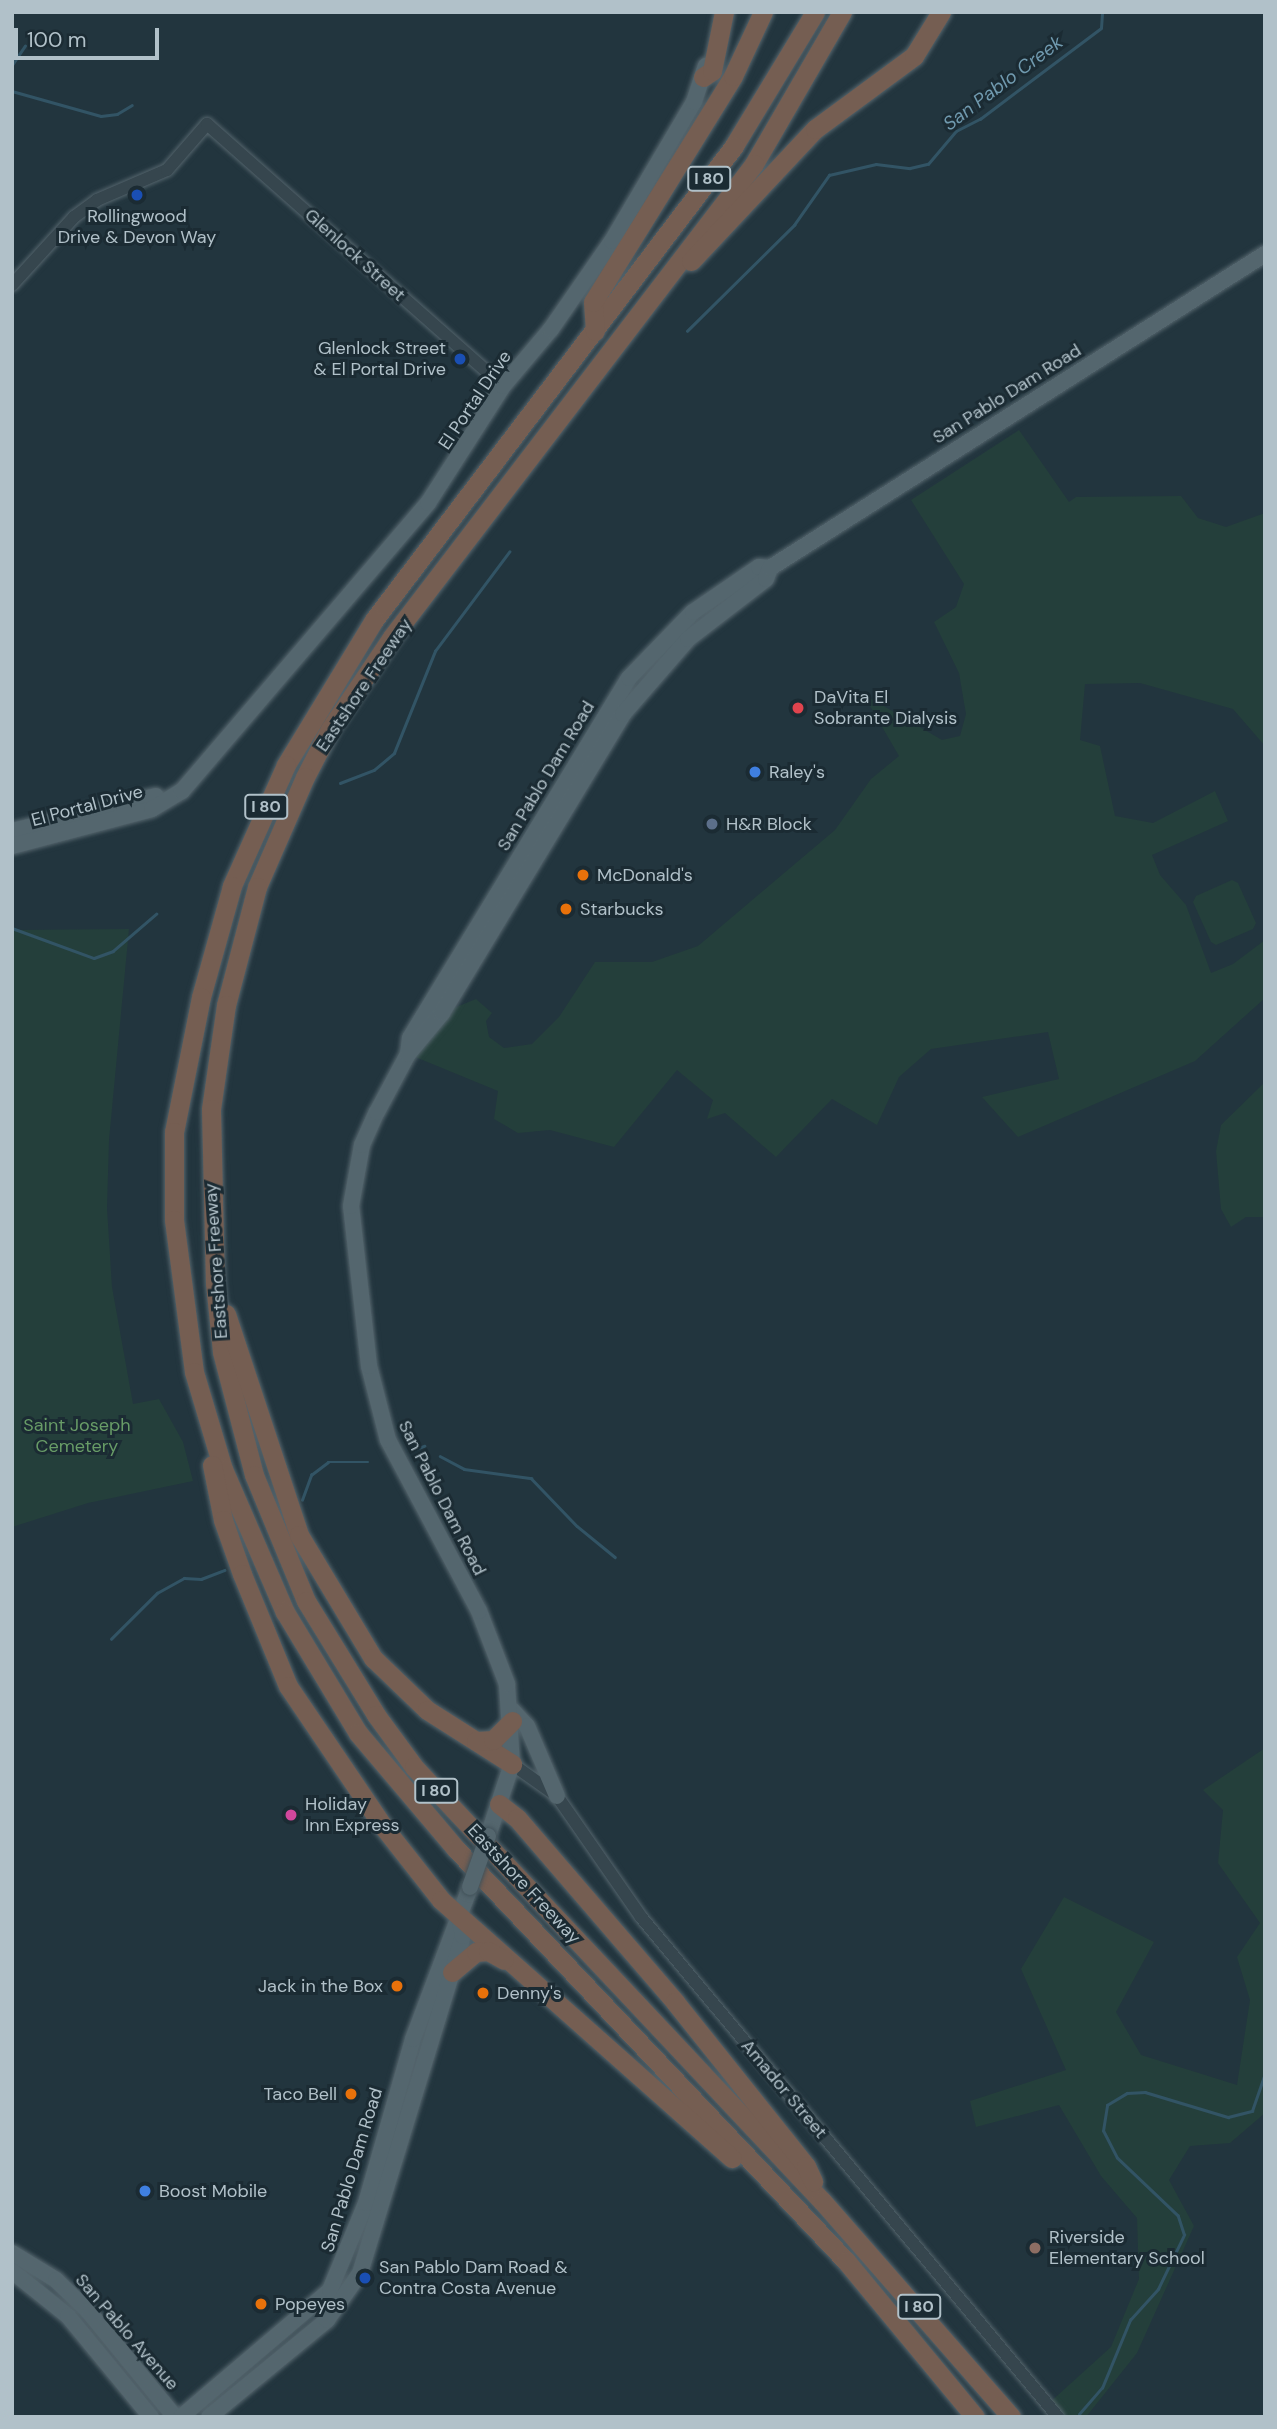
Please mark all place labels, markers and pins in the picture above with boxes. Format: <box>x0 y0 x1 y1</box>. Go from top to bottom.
marker: Rollingwood Drive & Devon Way <box>129 187 145 203</box>
place label: Rollingwood Drive & Devon Way <box>58 206 216 248</box>
place label: Glenlock Street & El Portal Drive <box>314 338 446 380</box>
marker: Glenlock Street & El Portal Drive <box>452 351 468 367</box>
place label: DaVita El Sobrante Dialysis <box>814 687 957 730</box>
marker: DaVita El Sobrante Dialysis <box>788 698 808 718</box>
place label: Raley's <box>769 761 825 783</box>
marker: Raley's <box>747 764 763 780</box>
place label: H&R Block <box>726 813 812 835</box>
marker: H&R Block <box>704 816 720 832</box>
place label: McDonald's <box>597 864 693 886</box>
marker: McDonald's <box>575 867 591 883</box>
place label: Starbucks <box>580 898 663 920</box>
marker: Starbucks <box>558 901 574 917</box>
place label: Holiday Inn Express <box>305 1794 400 1836</box>
marker: Holiday Inn Express <box>283 1807 299 1823</box>
place label: Jack in the Box <box>258 1975 383 1997</box>
marker: Jack in the Box <box>389 1978 405 1994</box>
place label: Denny's <box>497 1982 562 2004</box>
marker: Denny's <box>475 1985 491 2001</box>
place label: Taco Bell <box>264 2083 337 2105</box>
marker: Taco Bell <box>343 2086 359 2102</box>
place label: Boost Mobile <box>159 2180 267 2202</box>
marker: Boost Mobile <box>137 2183 153 2199</box>
place label: Riverside Elementary School <box>1049 2227 1205 2270</box>
marker: Riverside Elementary School <box>1027 2240 1043 2256</box>
place label: San Pablo Dam Road & Contra Costa Avenue <box>379 2257 568 2300</box>
marker: San Pablo Dam Road & Contra Costa Avenue <box>357 2270 373 2286</box>
place label: Popeyes <box>275 2293 345 2315</box>
marker: Popeyes <box>253 2296 269 2312</box>

